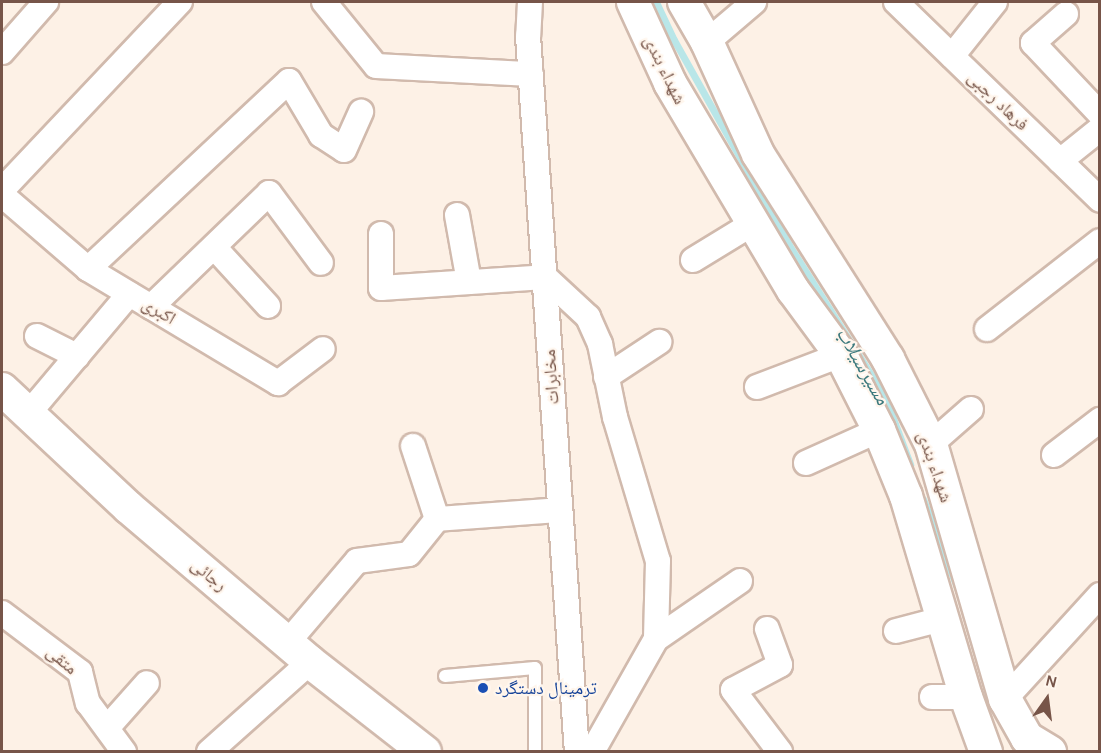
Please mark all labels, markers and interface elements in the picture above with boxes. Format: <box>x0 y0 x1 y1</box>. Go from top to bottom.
street label: شهداء بندی <box>639 32 691 108</box>
street label: فرهاد رجبی <box>963 67 1033 135</box>
street label: اکبری <box>138 293 180 329</box>
water label: مسیرسیلاب <box>831 323 895 409</box>
street label: مخابرات <box>538 349 564 405</box>
street label: شهداء بندی <box>913 429 957 505</box>
street label: رجائی <box>187 554 231 596</box>
street label: متقی <box>42 641 82 679</box>
north arrow <box>1017 669 1077 729</box>
text: N <box>1044 670 1059 692</box>
place label: ترمینال دستگرد <box>495 677 597 699</box>
marker: ترمینال دستگرد <box>476 681 490 695</box>

